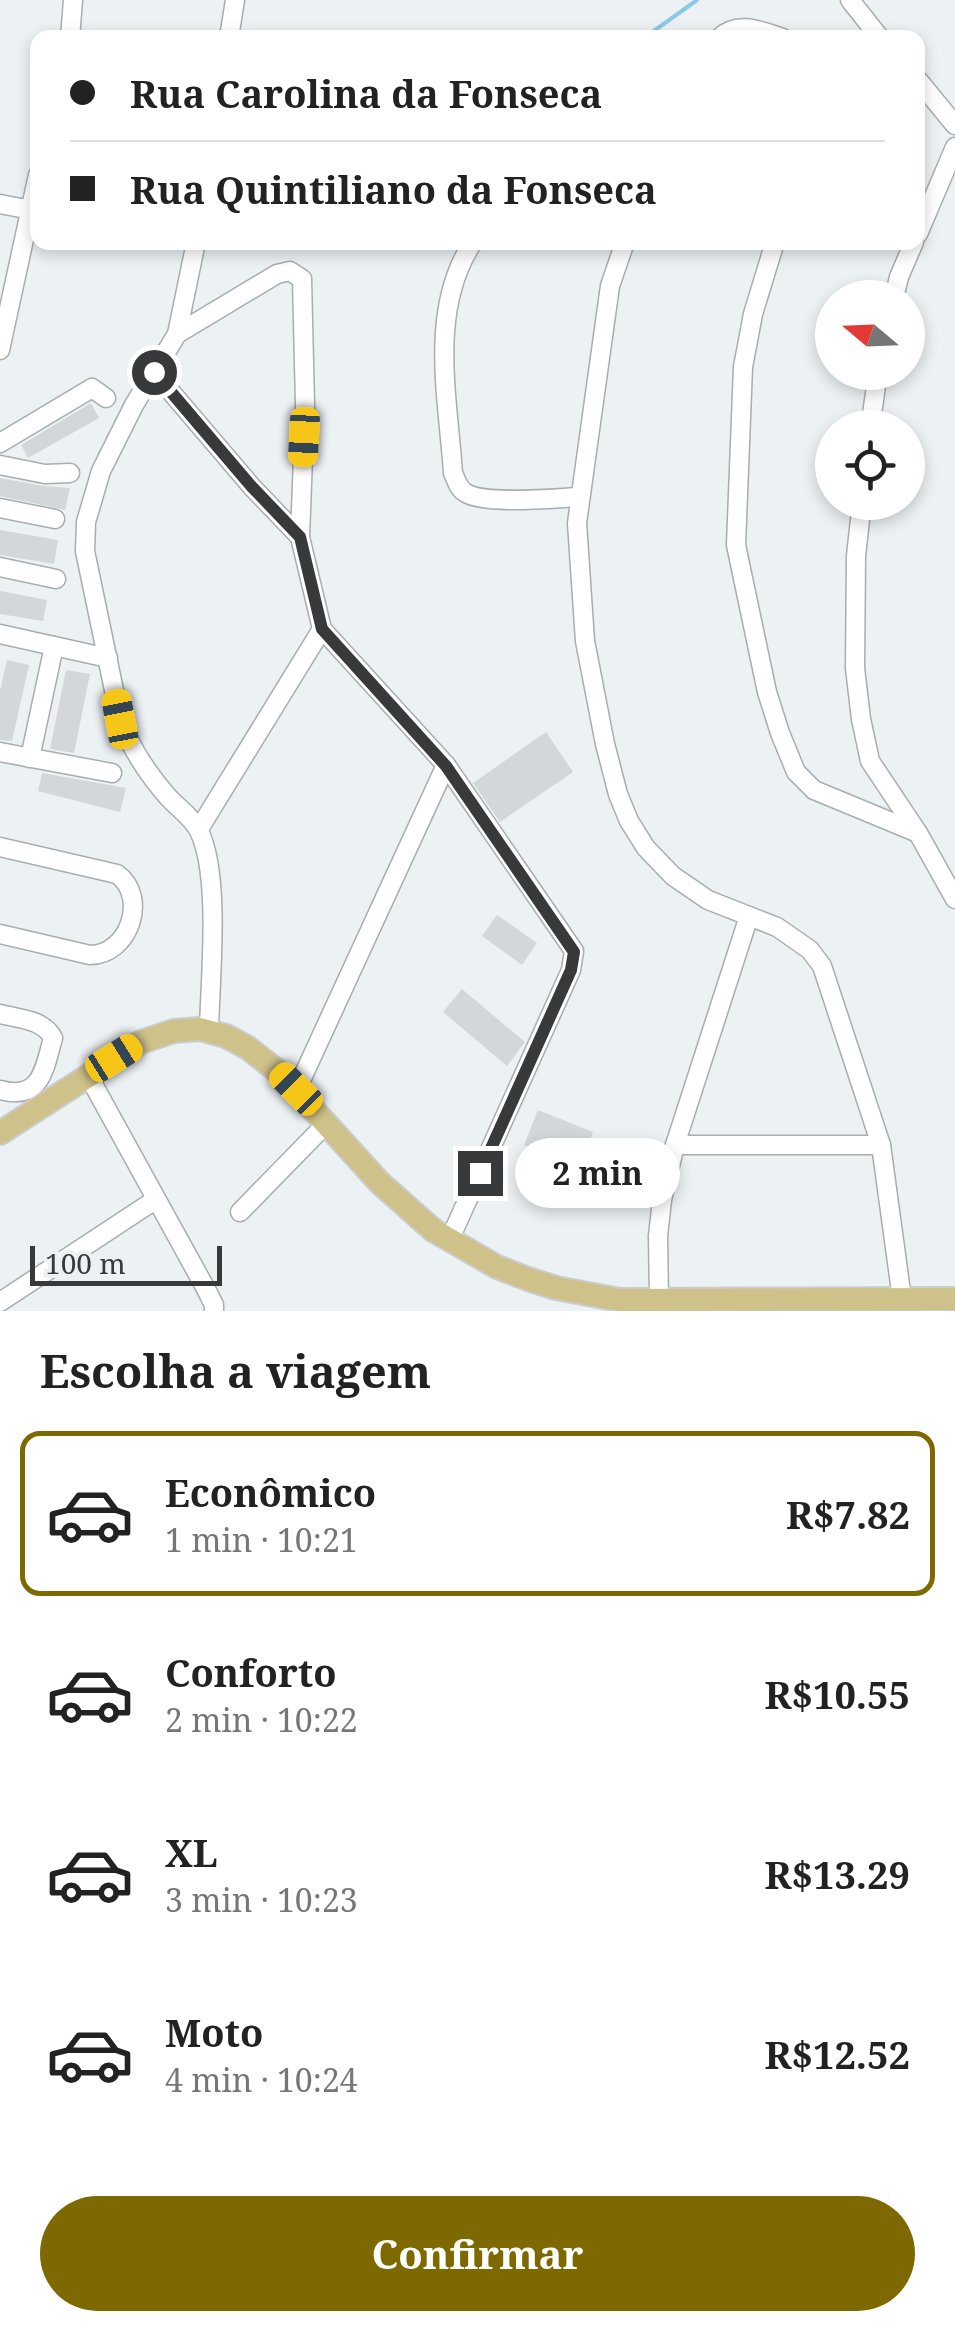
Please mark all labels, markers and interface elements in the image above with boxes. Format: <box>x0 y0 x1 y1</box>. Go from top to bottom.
text: Rua Carolina da Fonseca <box>130 67 602 119</box>
text: Rua Quintiliano da Fonseca <box>130 163 657 215</box>
north arrow <box>815 280 925 390</box>
map controls <box>815 280 925 520</box>
route start <box>132 350 177 395</box>
car <box>287 406 321 468</box>
button: locate <box>815 410 925 520</box>
car <box>100 687 140 751</box>
car <box>81 1029 147 1087</box>
car <box>264 1057 328 1121</box>
callout: 2 min <box>515 1138 680 1208</box>
route end <box>458 1151 503 1196</box>
text: 2 min <box>552 1151 643 1194</box>
scale bar <box>30 1241 222 1286</box>
text: 100 m <box>45 1244 126 1282</box>
text: Escolha a viagem <box>40 1340 431 1401</box>
text: Econômico <box>165 1466 376 1518</box>
icon: car <box>45 1469 135 1559</box>
text: R$7.82 <box>786 1488 910 1540</box>
text: 1 min · 10:21 <box>165 1518 358 1561</box>
text: Conforto <box>165 1646 337 1698</box>
icon: car <box>45 1649 135 1739</box>
text: R$10.55 <box>764 1668 910 1720</box>
text: 2 min · 10:22 <box>165 1698 358 1741</box>
text: XL <box>165 1826 218 1878</box>
icon: car <box>45 1829 135 1919</box>
text: R$13.29 <box>764 1848 910 1900</box>
text: 3 min · 10:23 <box>165 1878 358 1921</box>
text: Moto <box>165 2006 263 2058</box>
icon: car <box>45 2009 135 2099</box>
text: R$12.52 <box>764 2028 910 2080</box>
text: 4 min · 10:24 <box>165 2058 358 2101</box>
button: Confirmar <box>40 2196 915 2311</box>

